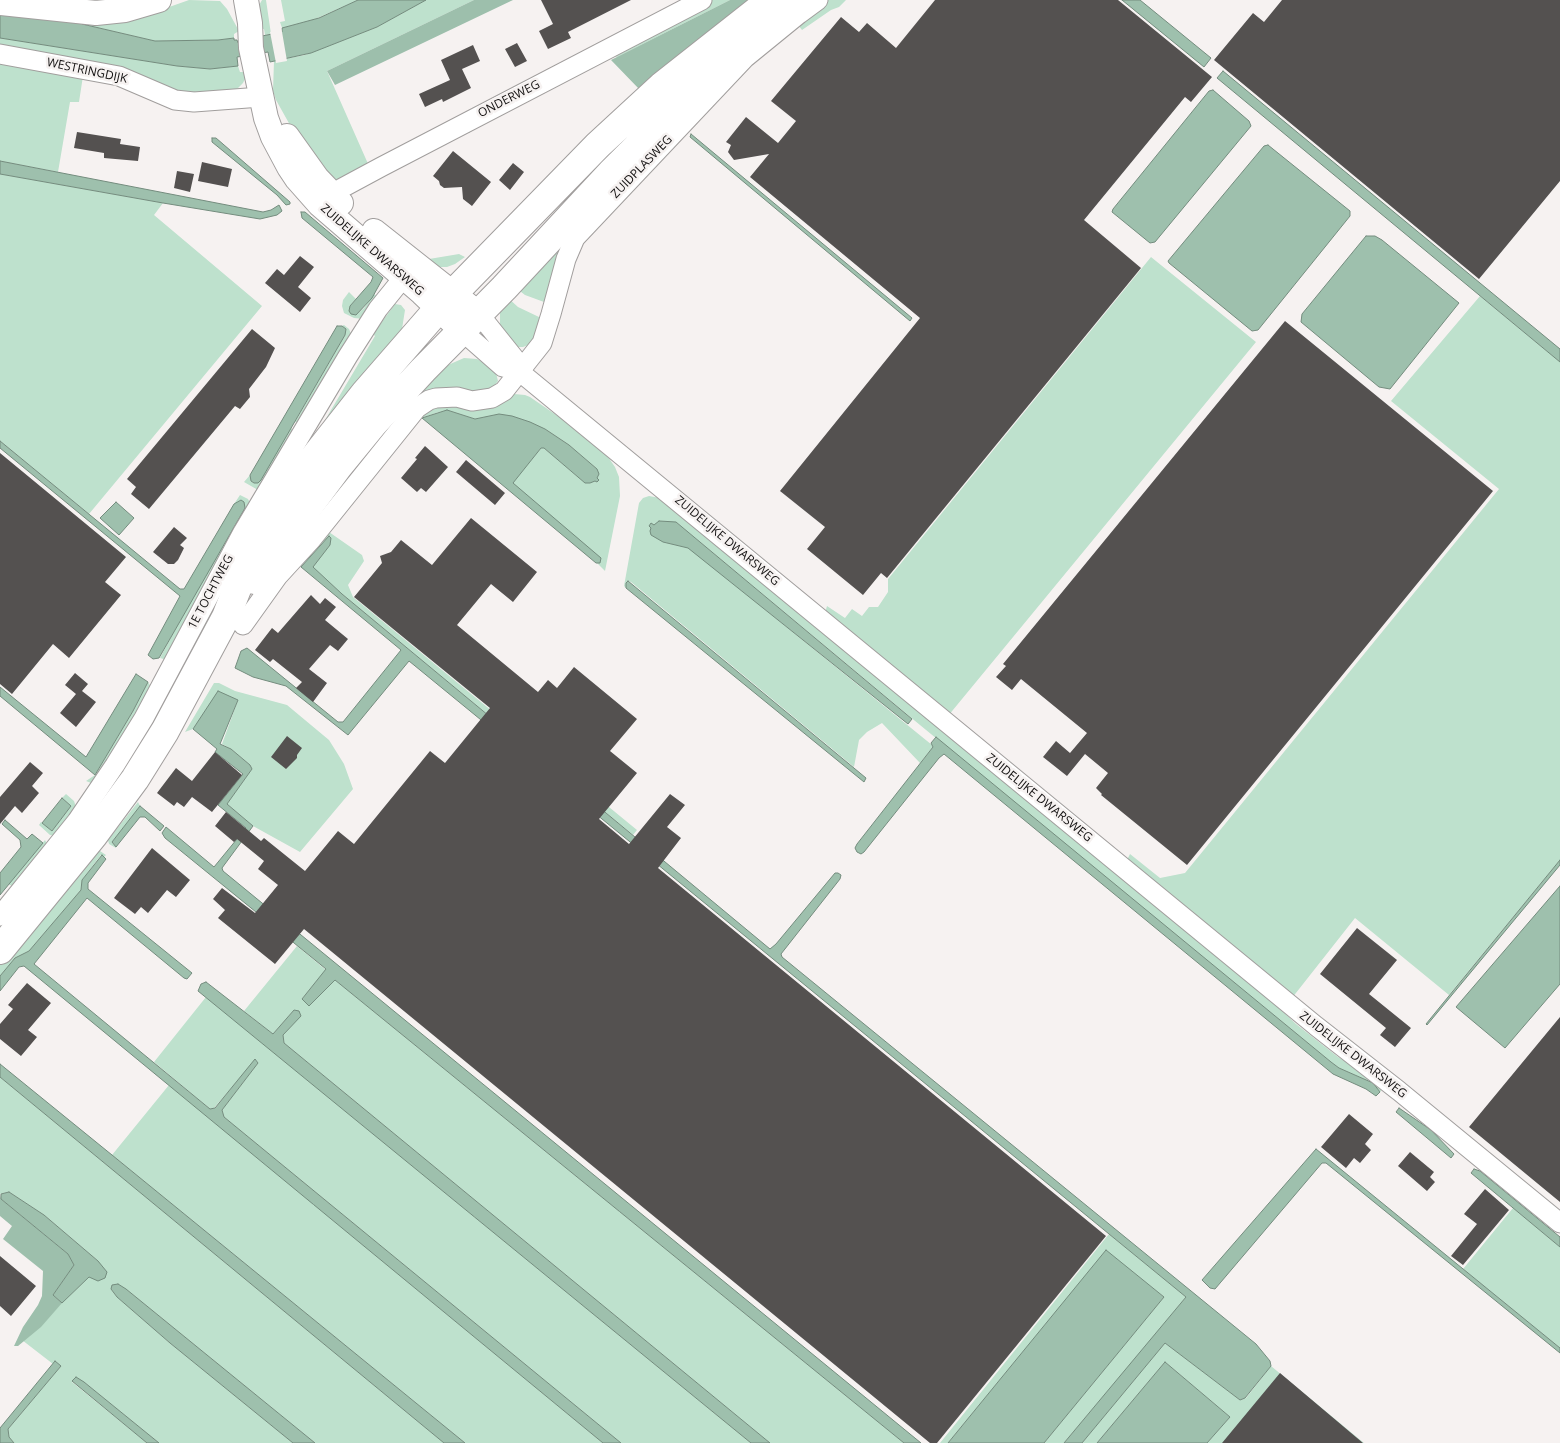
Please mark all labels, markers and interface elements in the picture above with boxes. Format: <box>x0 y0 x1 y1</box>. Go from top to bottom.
street label: WESTRINGDIJK <box>45 55 129 87</box>
street label: ONDERWEG <box>476 77 542 121</box>
street label: ZUIDPLASWEG <box>608 133 676 201</box>
street label: ZUIDELIJKE DWARSWEG <box>317 201 427 299</box>
street label: ZUIDELIJKE DWARSWEG <box>672 493 782 589</box>
street label: 1E TOCHTWEG <box>185 552 237 632</box>
street label: ZUIDELIJKE DWARSWEG <box>983 751 1095 845</box>
street label: ZUIDELIJKE DWARSWEG <box>1297 1009 1409 1101</box>

